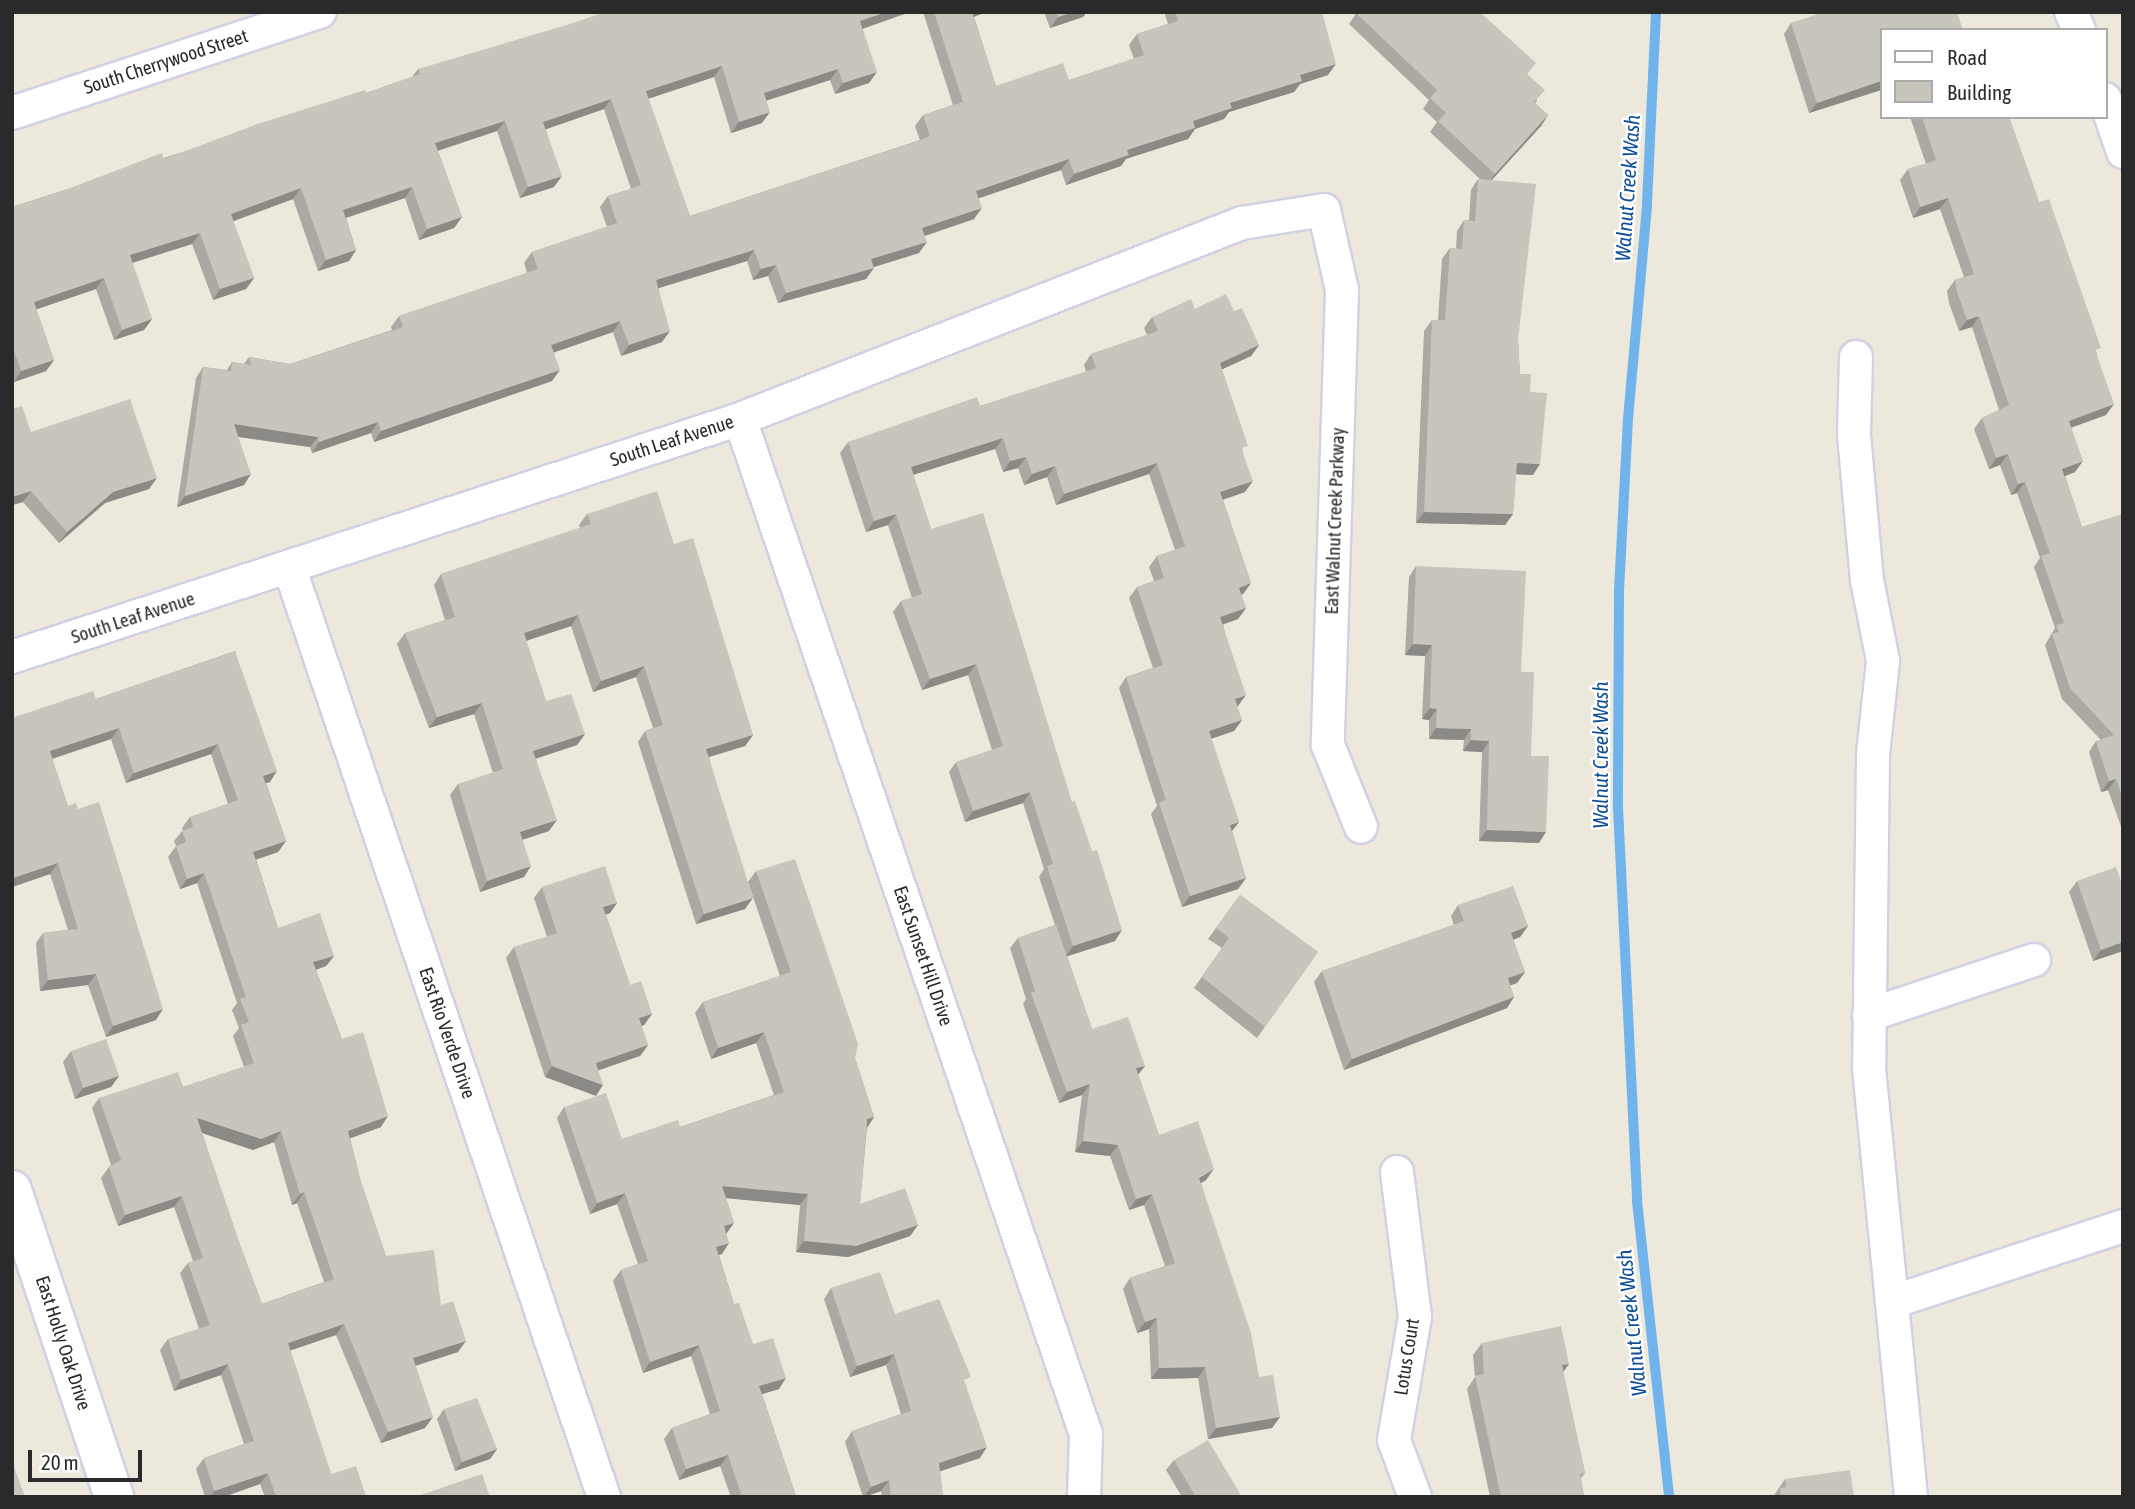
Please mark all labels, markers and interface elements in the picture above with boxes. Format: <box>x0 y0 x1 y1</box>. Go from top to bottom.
street label: South Cherrywood Street <box>81 25 251 99</box>
legend <box>1880 28 2107 119</box>
text: Road <box>1947 45 1987 69</box>
text: Building <box>1947 80 2011 104</box>
water label: Walnut Creek Wash <box>1609 114 1645 262</box>
street label: South Leaf Avenue <box>607 410 737 472</box>
street label: East Walnut Creek Parkway <box>1320 427 1350 615</box>
street label: South Leaf Avenue <box>68 587 198 649</box>
water label: Walnut Creek Wash <box>1587 682 1613 828</box>
street label: East Sunset Hill Drive <box>888 883 958 1029</box>
street label: East Rio Verde Drive <box>414 964 480 1102</box>
water label: Walnut Creek Wash <box>1611 1249 1651 1397</box>
street label: East Holly Oak Drive <box>31 1273 95 1413</box>
street label: Lotus Court <box>1390 1317 1424 1397</box>
scale bar <box>32 1436 145 1480</box>
text: 20 m <box>41 1450 79 1474</box>

